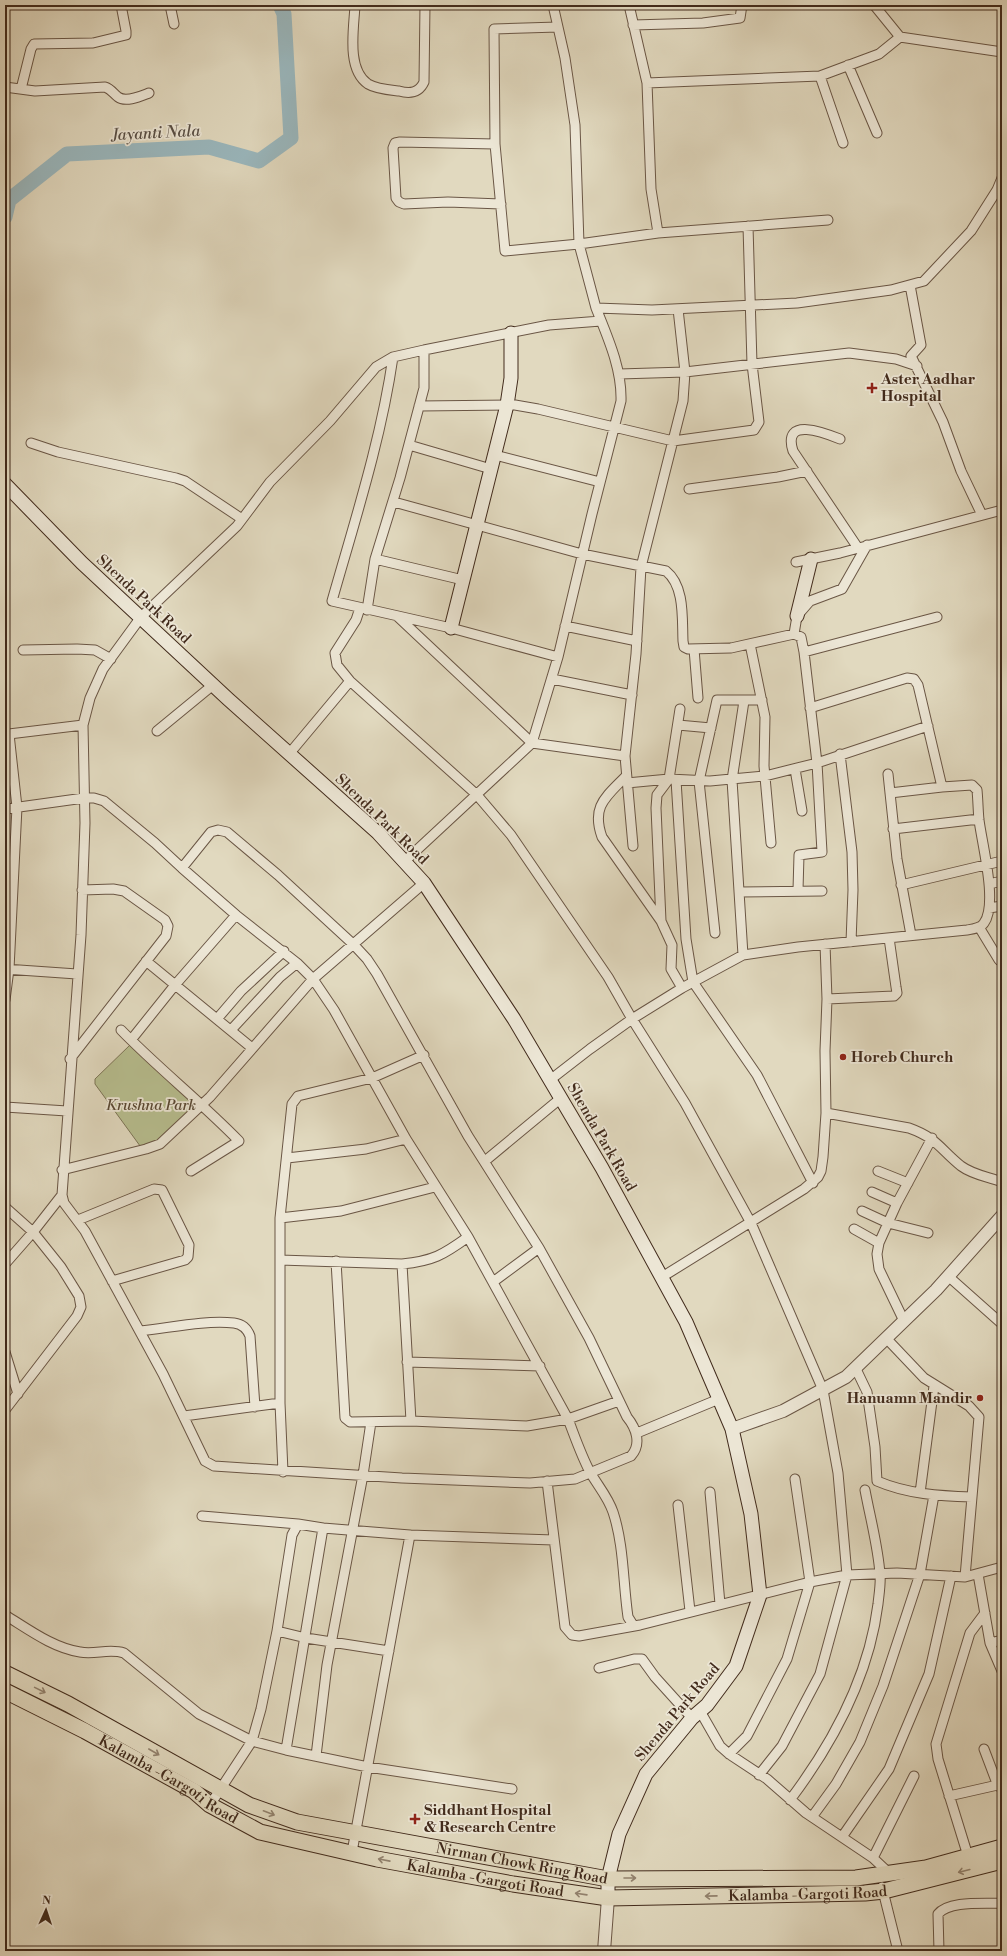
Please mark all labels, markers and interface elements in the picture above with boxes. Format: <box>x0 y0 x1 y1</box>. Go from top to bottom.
water label: Jayanti Nala <box>109 121 201 145</box>
place label: Aster Aadhar Hospital <box>880 370 976 406</box>
marker: Aster Aadhar Hospital <box>866 382 878 394</box>
street label: Shenda Park Road <box>92 551 195 648</box>
street label: Shenda Park Road <box>331 770 433 869</box>
place label: Horeb Church <box>851 1048 954 1067</box>
marker: Horeb Church <box>838 1052 848 1062</box>
street label: Shenda Park Road <box>563 1080 641 1195</box>
park label: Krushna Park <box>106 1096 196 1115</box>
place label: Hanuamn Mandir <box>847 1389 972 1408</box>
marker: Hanuamn Mandir <box>975 1393 985 1403</box>
street label: Shenda Park Road <box>631 1659 724 1765</box>
one-way arrow <box>34 1687 46 1694</box>
street label: Kalamba -Gargoti Road <box>95 1731 241 1828</box>
one-way arrow <box>148 1749 160 1757</box>
place label: Siddhant Hospital & Research Centre <box>424 1801 556 1837</box>
one-way arrow <box>262 1810 274 1818</box>
marker: Siddhant Hospital & Research Centre <box>409 1813 421 1825</box>
street label: Nirman Chowk Ring Road <box>434 1839 610 1889</box>
one-way arrow <box>378 1856 391 1864</box>
street label: Kalamba -Gargoti Road <box>405 1856 566 1901</box>
one-way arrow <box>958 1868 971 1875</box>
one-way arrow <box>623 1874 636 1882</box>
street label: Kalamba -Gargoti Road <box>728 1882 889 1906</box>
north arrow <box>26 1890 66 1930</box>
one-way arrow <box>575 1890 588 1898</box>
one-way arrow <box>705 1892 718 1900</box>
text: N <box>42 1894 51 1908</box>

